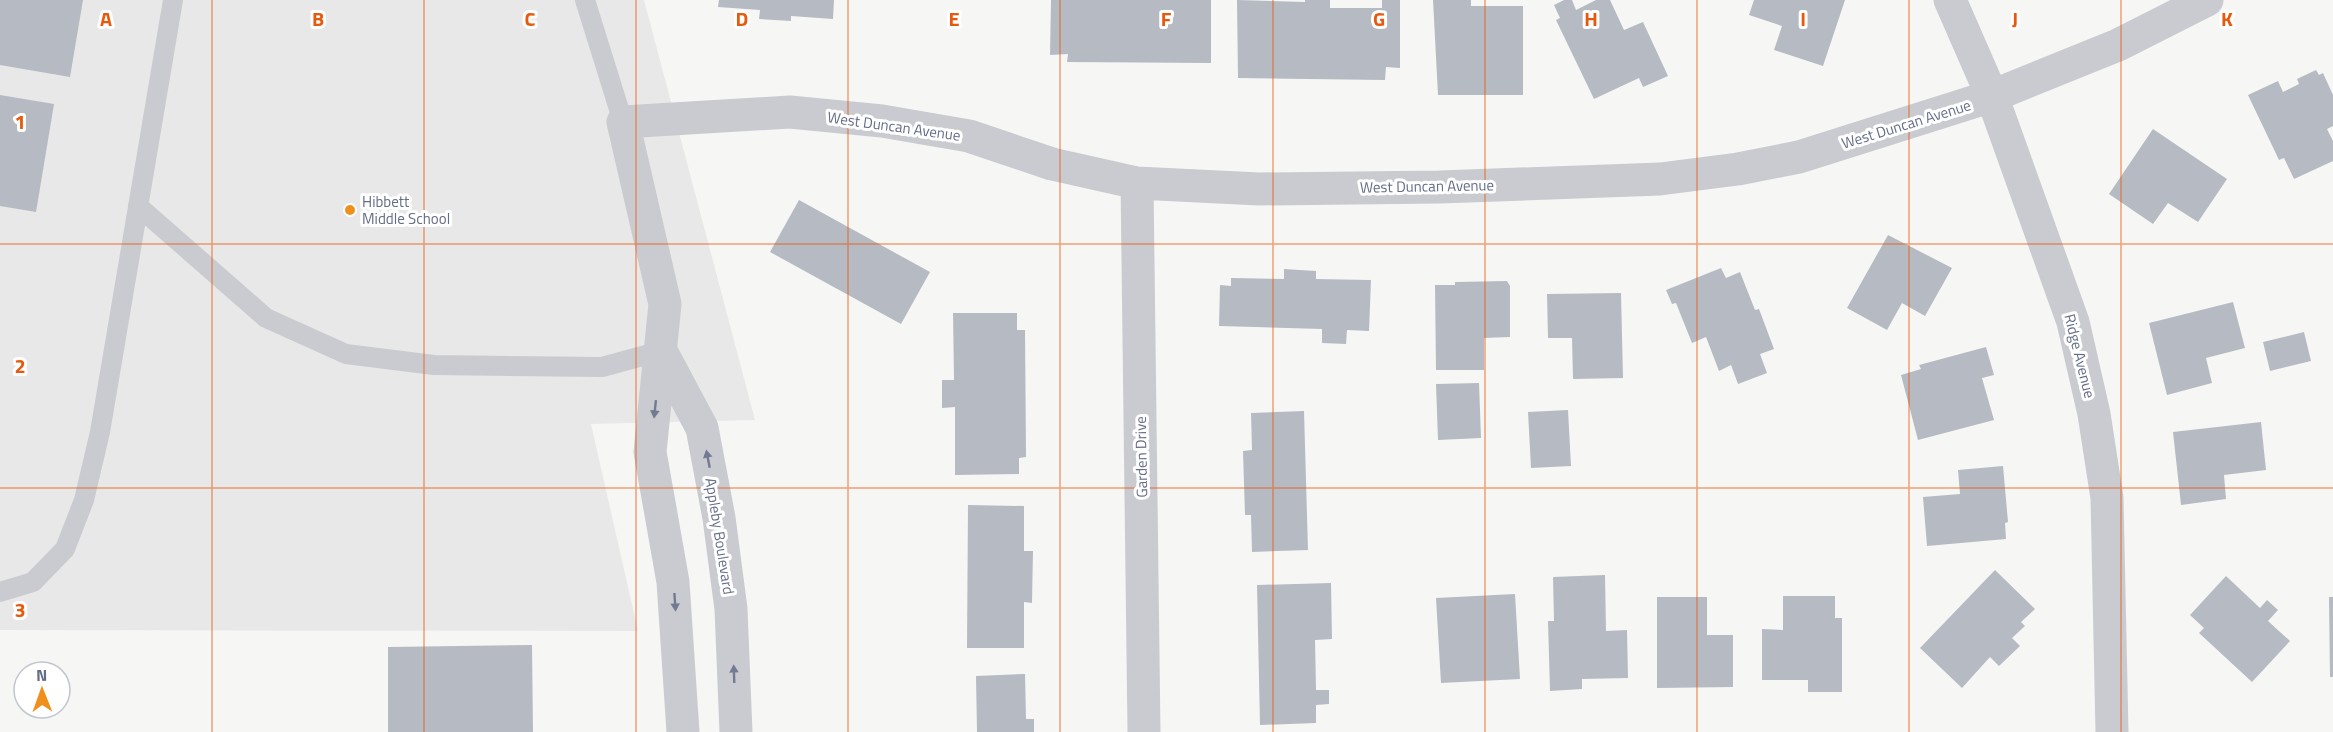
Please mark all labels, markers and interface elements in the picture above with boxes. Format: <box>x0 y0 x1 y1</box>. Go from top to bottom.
text: A <box>100 3 112 34</box>
text: B <box>312 3 324 34</box>
text: C <box>525 3 536 34</box>
text: D <box>736 3 748 34</box>
text: E <box>948 3 960 34</box>
text: F <box>1161 3 1172 34</box>
text: G <box>1373 3 1385 34</box>
text: H <box>1584 3 1598 34</box>
text: I <box>1800 3 1806 34</box>
text: J <box>2012 3 2018 34</box>
text: K <box>2221 3 2233 34</box>
street label: West Duncan Avenue <box>1838 93 1974 155</box>
street label: West Duncan Avenue <box>826 105 962 147</box>
text: 1 <box>14 106 26 137</box>
street label: West Duncan Avenue <box>1360 173 1494 199</box>
place label: Hibbett Middle School <box>362 190 450 230</box>
marker: Hibbett Middle School <box>343 203 357 217</box>
street label: Ridge Avenue <box>2058 312 2102 400</box>
text: 2 <box>14 350 26 381</box>
one-way arrow <box>650 400 659 419</box>
street label: Garden Drive <box>1129 416 1153 498</box>
one-way arrow <box>703 450 712 469</box>
street label: Appleby Boulevard <box>699 476 741 596</box>
one-way arrow <box>670 593 679 612</box>
text: 3 <box>14 594 26 625</box>
north arrow <box>12 660 72 720</box>
text: N <box>36 663 47 687</box>
one-way arrow <box>729 664 738 683</box>

